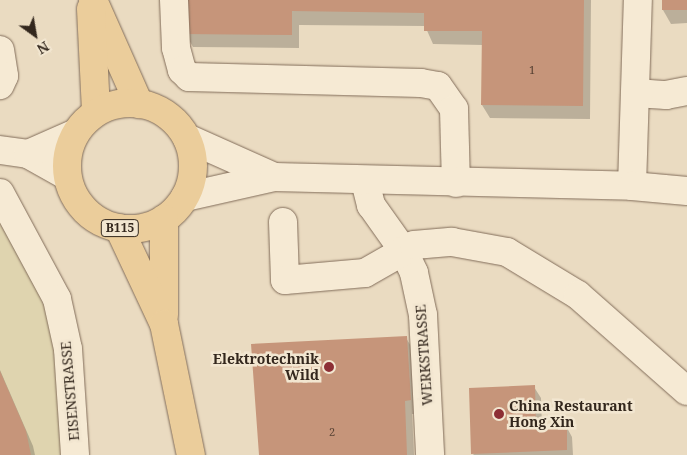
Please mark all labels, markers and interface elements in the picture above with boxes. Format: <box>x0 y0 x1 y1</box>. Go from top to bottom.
north arrow <box>10 10 60 60</box>
text: N <box>34 37 53 59</box>
house number: 1 <box>529 63 535 77</box>
road number: B115 <box>100 218 140 238</box>
street label: WERKSTRASSE <box>412 304 436 406</box>
street label: EISENSTRASSE <box>57 341 83 441</box>
place label: Elektrotechnik Wild <box>213 351 319 384</box>
marker: Elektrotechnik Wild <box>323 361 335 373</box>
place label: China Restaurant Hong Xin <box>509 398 633 431</box>
marker: China Restaurant Hong Xin <box>493 408 505 420</box>
house number: 2 <box>329 425 335 439</box>

